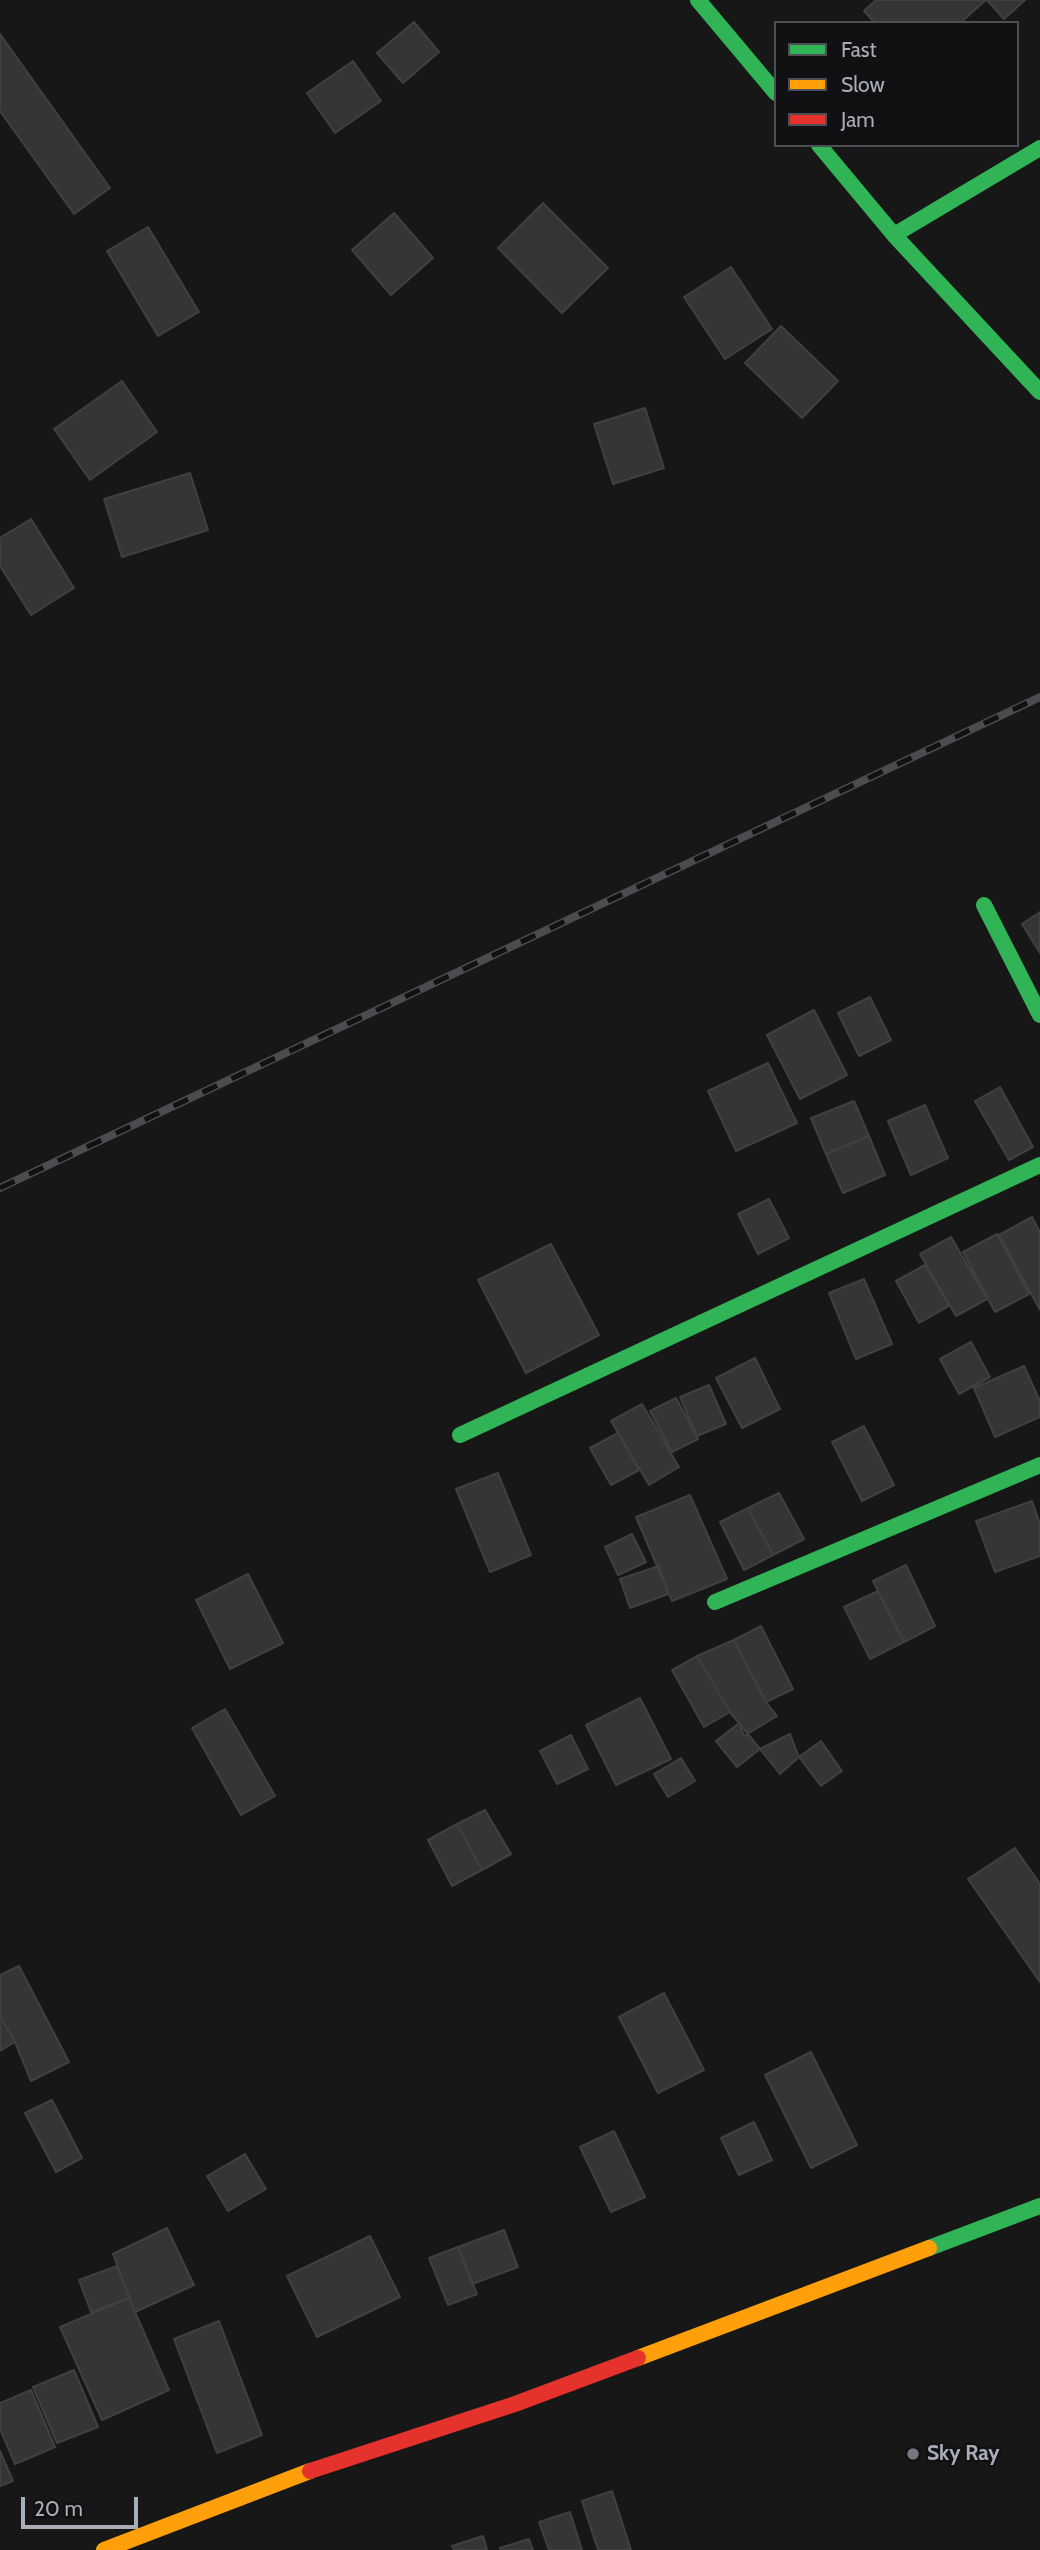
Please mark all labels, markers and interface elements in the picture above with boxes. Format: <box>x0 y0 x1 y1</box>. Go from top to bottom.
legend <box>774 21 1019 147</box>
text: Fast <box>841 37 877 62</box>
text: Slow <box>841 72 885 97</box>
text: Jam <box>841 107 875 132</box>
place label: Sky Ray <box>927 2441 1000 2467</box>
marker: Sky Ray <box>905 2446 921 2462</box>
scale bar <box>24 2484 142 2528</box>
text: 20 m <box>34 2496 83 2521</box>

